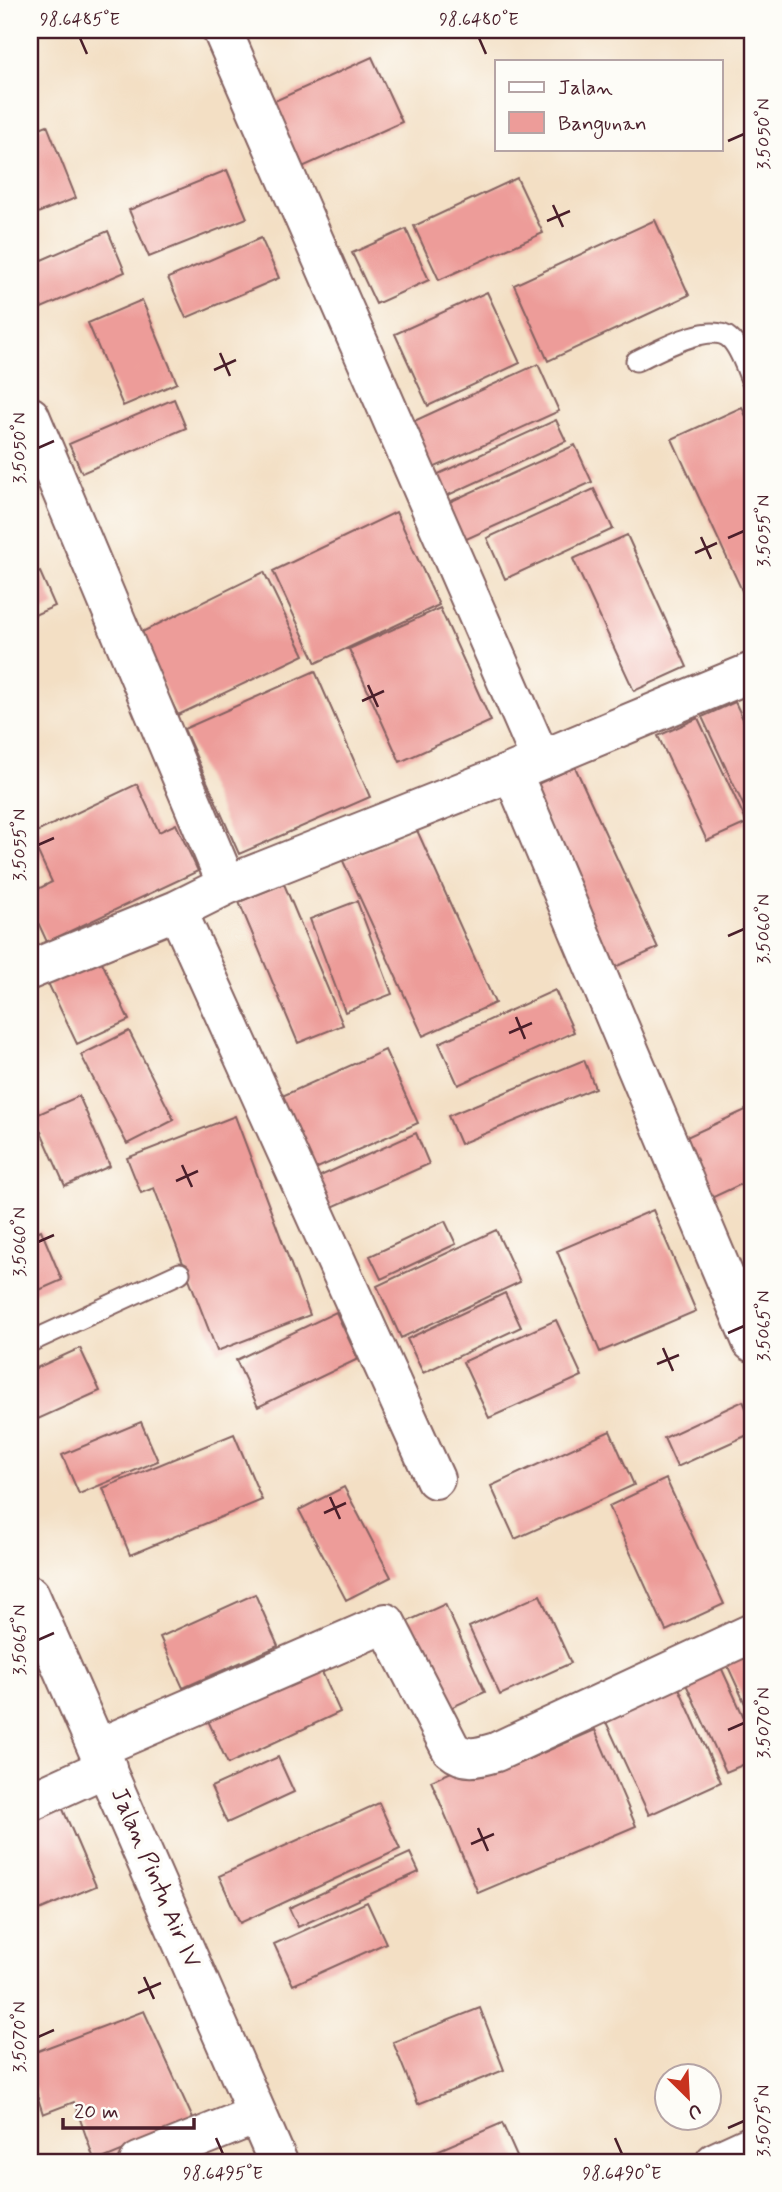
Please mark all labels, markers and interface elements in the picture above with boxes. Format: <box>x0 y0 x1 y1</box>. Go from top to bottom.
text: 98.6485°E <box>40 8 120 32</box>
text: 98.6480°E <box>439 8 519 32</box>
legend <box>495 60 722 150</box>
text: Jalan <box>558 74 613 102</box>
text: 3.5050°N <box>752 98 776 170</box>
text: Bangunan <box>558 110 647 139</box>
text: 3.5050°N <box>8 412 32 484</box>
text: 3.5055°N <box>752 495 776 567</box>
text: 3.5055°N <box>8 809 32 881</box>
text: 3.5060°N <box>752 894 776 964</box>
text: 3.5060°N <box>8 1207 32 1277</box>
text: 3.5065°N <box>752 1291 776 1361</box>
text: 3.5065°N <box>8 1605 32 1675</box>
text: 3.5070°N <box>752 1687 776 1759</box>
street label: Jalan Pintu Air IV <box>103 1783 207 1973</box>
text: 3.5070°N <box>8 2001 32 2073</box>
north arrow <box>652 2062 722 2132</box>
text: 3.5075°N <box>752 2085 776 2157</box>
scale bar <box>63 2087 194 2131</box>
text: U <box>684 2097 705 2125</box>
text: 20 m <box>74 2098 119 2126</box>
text: 98.6495°E <box>183 2162 263 2186</box>
text: 98.6490°E <box>582 2162 662 2186</box>

